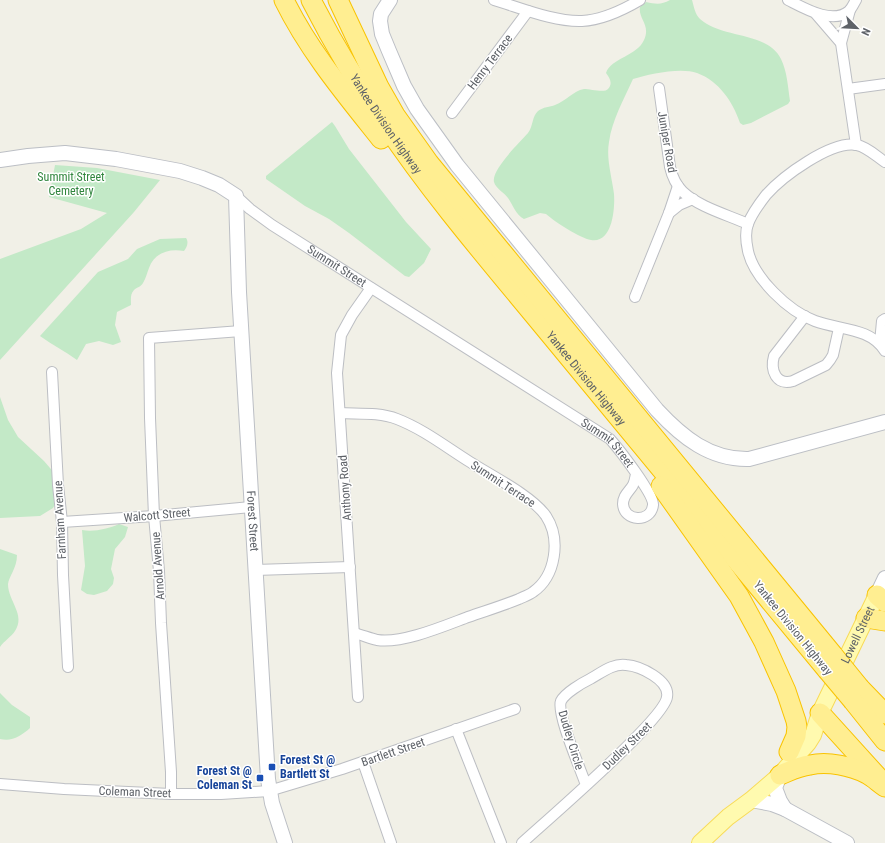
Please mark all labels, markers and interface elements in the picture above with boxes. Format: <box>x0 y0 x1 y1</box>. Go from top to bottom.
north arrow <box>837 8 877 48</box>
text: N <box>858 26 873 38</box>
street label: Henry Terrace <box>465 31 516 92</box>
street label: Yankee Division Highway <box>347 72 425 177</box>
street label: Juniper Road <box>655 110 679 174</box>
park label: Summit Street Cemetery <box>37 170 105 198</box>
street label: Summit Street <box>305 242 369 290</box>
street label: Yankee Division Highway <box>543 329 629 428</box>
street label: Summit Street <box>578 415 637 470</box>
street label: Anthony Road <box>336 455 354 521</box>
street label: Summit Terrace <box>468 458 538 510</box>
street label: Farnham Avenue <box>51 480 69 560</box>
street label: Forest Street <box>244 490 261 552</box>
street label: Walcott Street <box>123 505 191 525</box>
street label: Arnold Avenue <box>149 531 167 601</box>
street label: Yankee Division Highway <box>751 578 835 678</box>
street label: Lowell Street <box>838 604 878 666</box>
street label: Dudley Circle <box>555 708 587 772</box>
street label: Dudley Street <box>600 719 655 773</box>
street label: Bartlett Street <box>359 734 427 769</box>
place label: Forest St @ Bartlett St <box>280 753 335 781</box>
marker: Forest St @ Bartlett St <box>267 762 277 772</box>
place label: Forest St @ Coleman St <box>197 764 252 792</box>
marker: Forest St @ Coleman St <box>255 773 265 783</box>
street label: Coleman Street <box>98 784 172 800</box>

